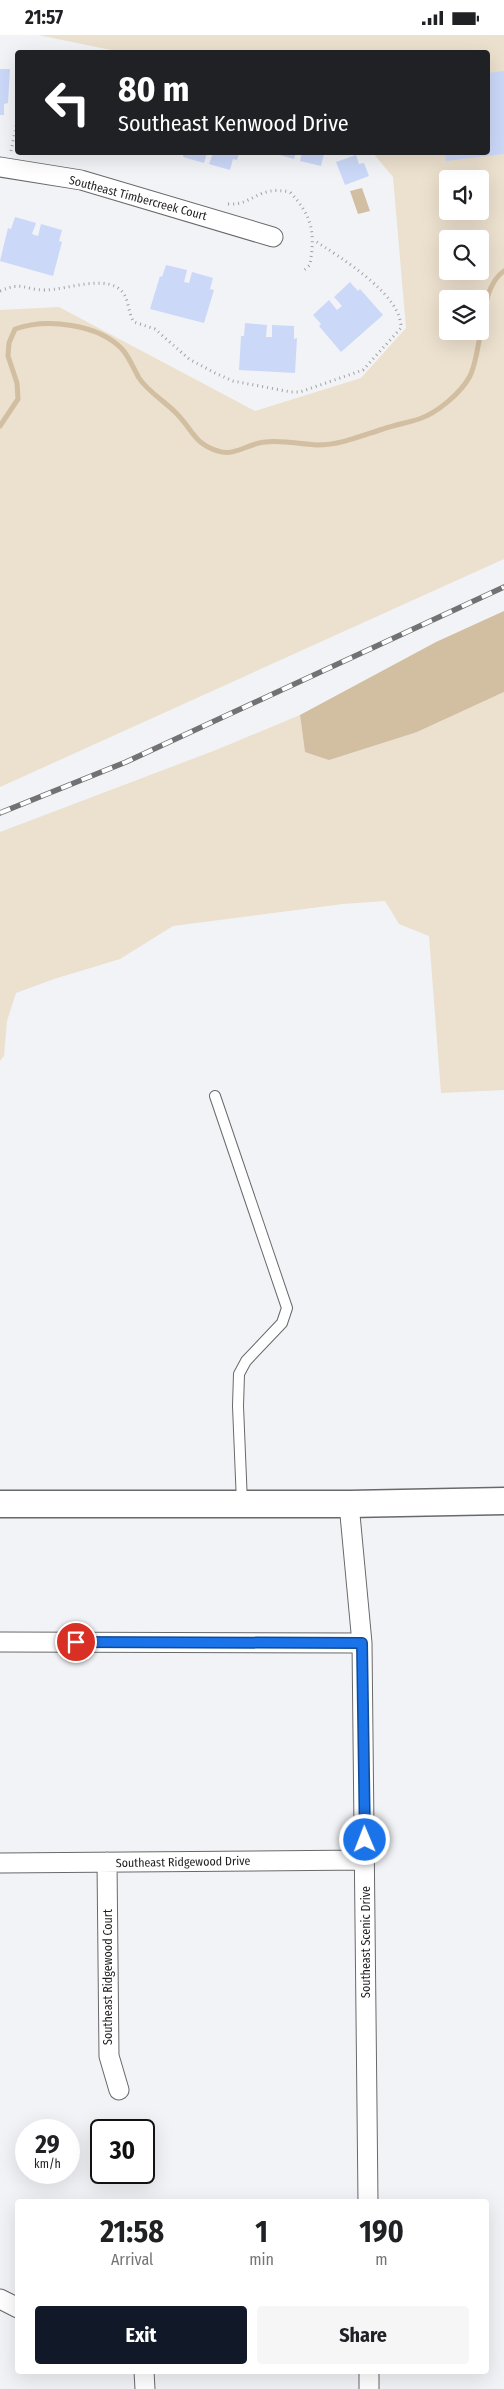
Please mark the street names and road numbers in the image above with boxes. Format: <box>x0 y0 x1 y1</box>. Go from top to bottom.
street label: Southeast Timbercreek Court <box>68 173 208 223</box>
street label: Southeast Ridgewood Drive <box>115 1854 251 1870</box>
street label: Southeast Scenic Drive <box>359 1886 373 1998</box>
street label: Southeast Ridgewood Court <box>101 1909 115 2045</box>

